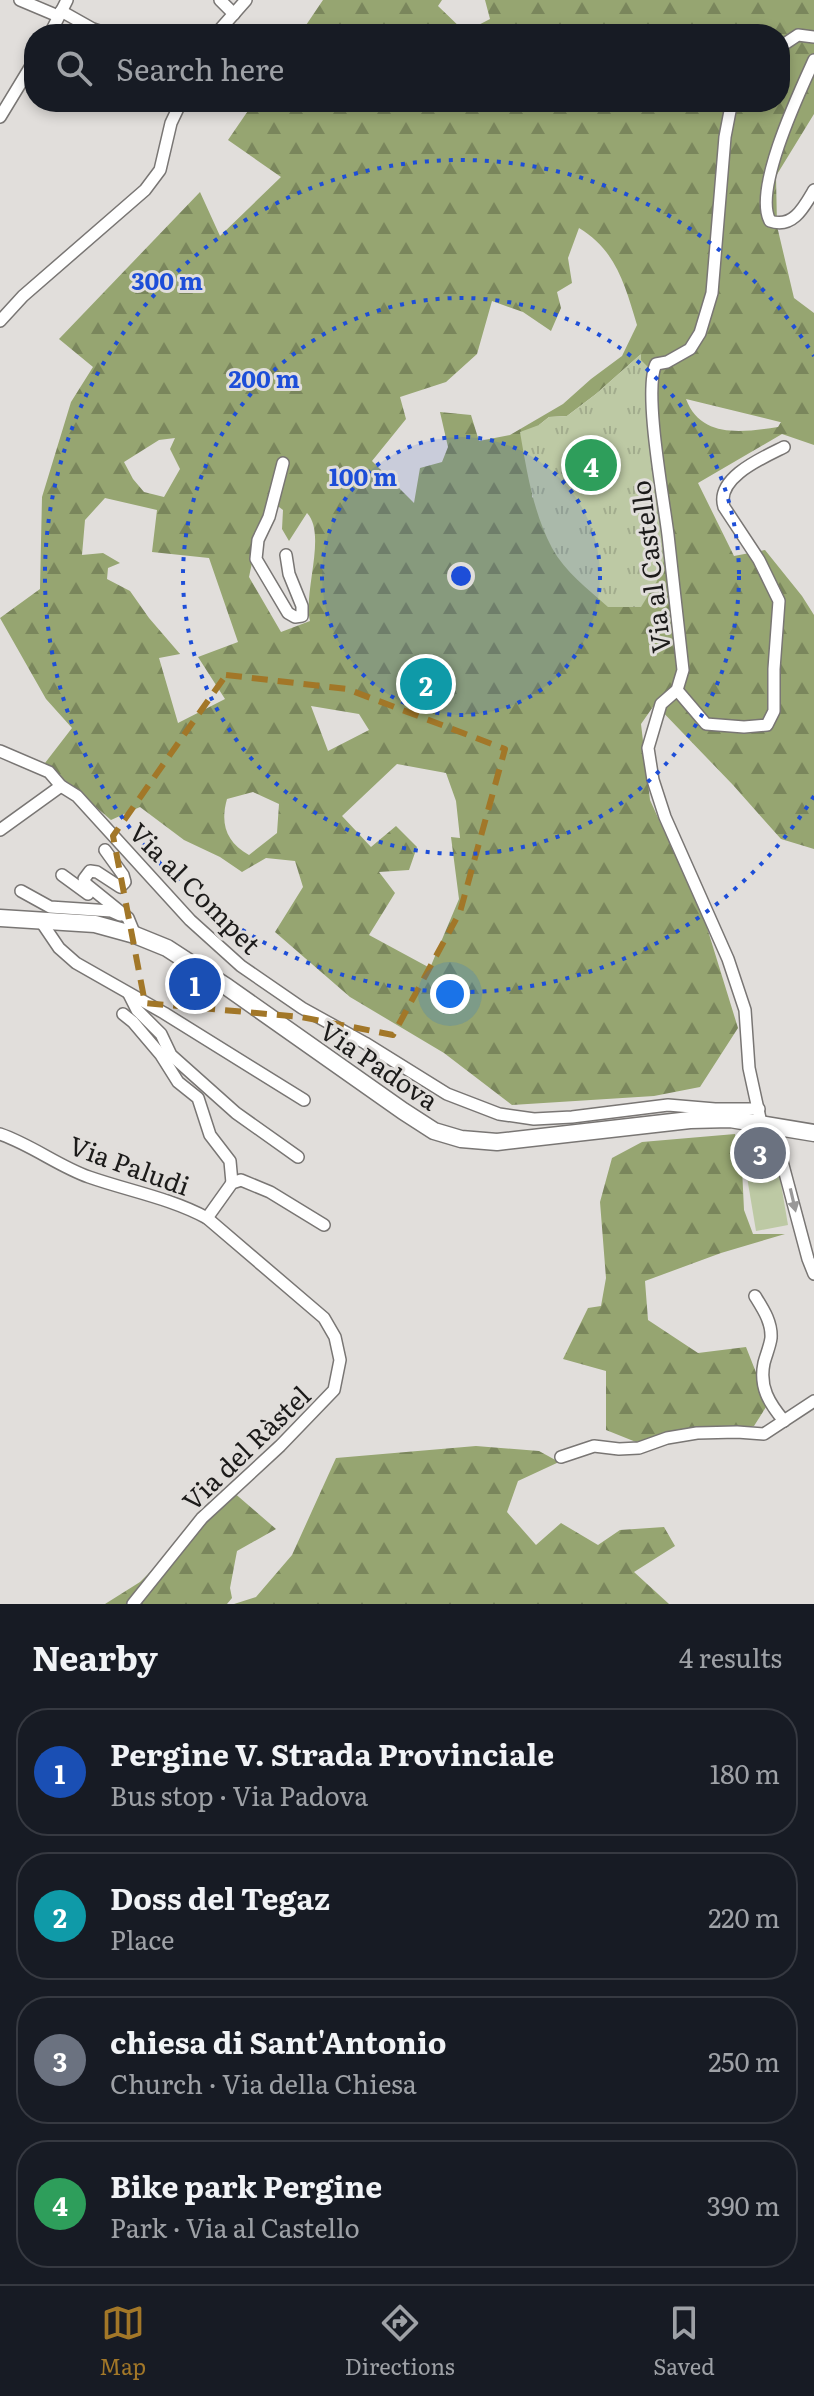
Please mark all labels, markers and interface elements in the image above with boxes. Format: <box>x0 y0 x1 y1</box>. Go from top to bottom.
search box <box>24 24 790 112</box>
icon: search <box>52 46 96 90</box>
text: Search here <box>116 46 284 90</box>
text: 300 m <box>131 262 203 297</box>
text: 200 m <box>228 360 300 395</box>
pin: 4 <box>565 435 617 495</box>
text: 100 m <box>329 458 397 493</box>
street label: Via al Castello <box>619 478 679 656</box>
centre of rings <box>447 562 475 590</box>
pin: 2 <box>400 654 452 714</box>
street label: Via al Compet <box>121 812 271 962</box>
pin: 1 <box>169 954 221 1014</box>
your location <box>430 974 470 1014</box>
street label: Via Padova <box>313 1010 447 1118</box>
pin: 3 <box>734 1123 786 1183</box>
street label: Via Paludi <box>64 1124 196 1204</box>
one-way arrow <box>787 1188 800 1213</box>
street label: Via del Ràstel <box>172 1375 318 1518</box>
text: Nearby <box>32 1631 158 1681</box>
text: 4 results <box>679 1637 782 1676</box>
text: Pergine V. Strada Provinciale <box>110 1731 554 1775</box>
text: 1 <box>55 1753 65 1792</box>
text: 180 m <box>710 1753 780 1792</box>
text: Bus stop · Via Padova <box>110 1775 368 1814</box>
text: Doss del Tegaz <box>110 1875 330 1919</box>
text: 2 <box>53 1897 67 1936</box>
text: 220 m <box>708 1897 780 1936</box>
text: Place <box>110 1919 175 1958</box>
text: chiesa di Sant'Antonio <box>110 2019 446 2063</box>
text: 3 <box>53 2041 67 2080</box>
text: 250 m <box>708 2041 780 2080</box>
text: Church · Via della Chiesa <box>110 2063 417 2102</box>
text: Bike park Pergine <box>110 2163 382 2207</box>
text: 4 <box>52 2185 68 2224</box>
text: 390 m <box>707 2185 780 2224</box>
text: Park · Via al Castello <box>110 2207 360 2246</box>
tab: Map <box>99 2301 146 2382</box>
tab: Directions <box>345 2301 455 2382</box>
tab: Saved <box>653 2301 715 2382</box>

